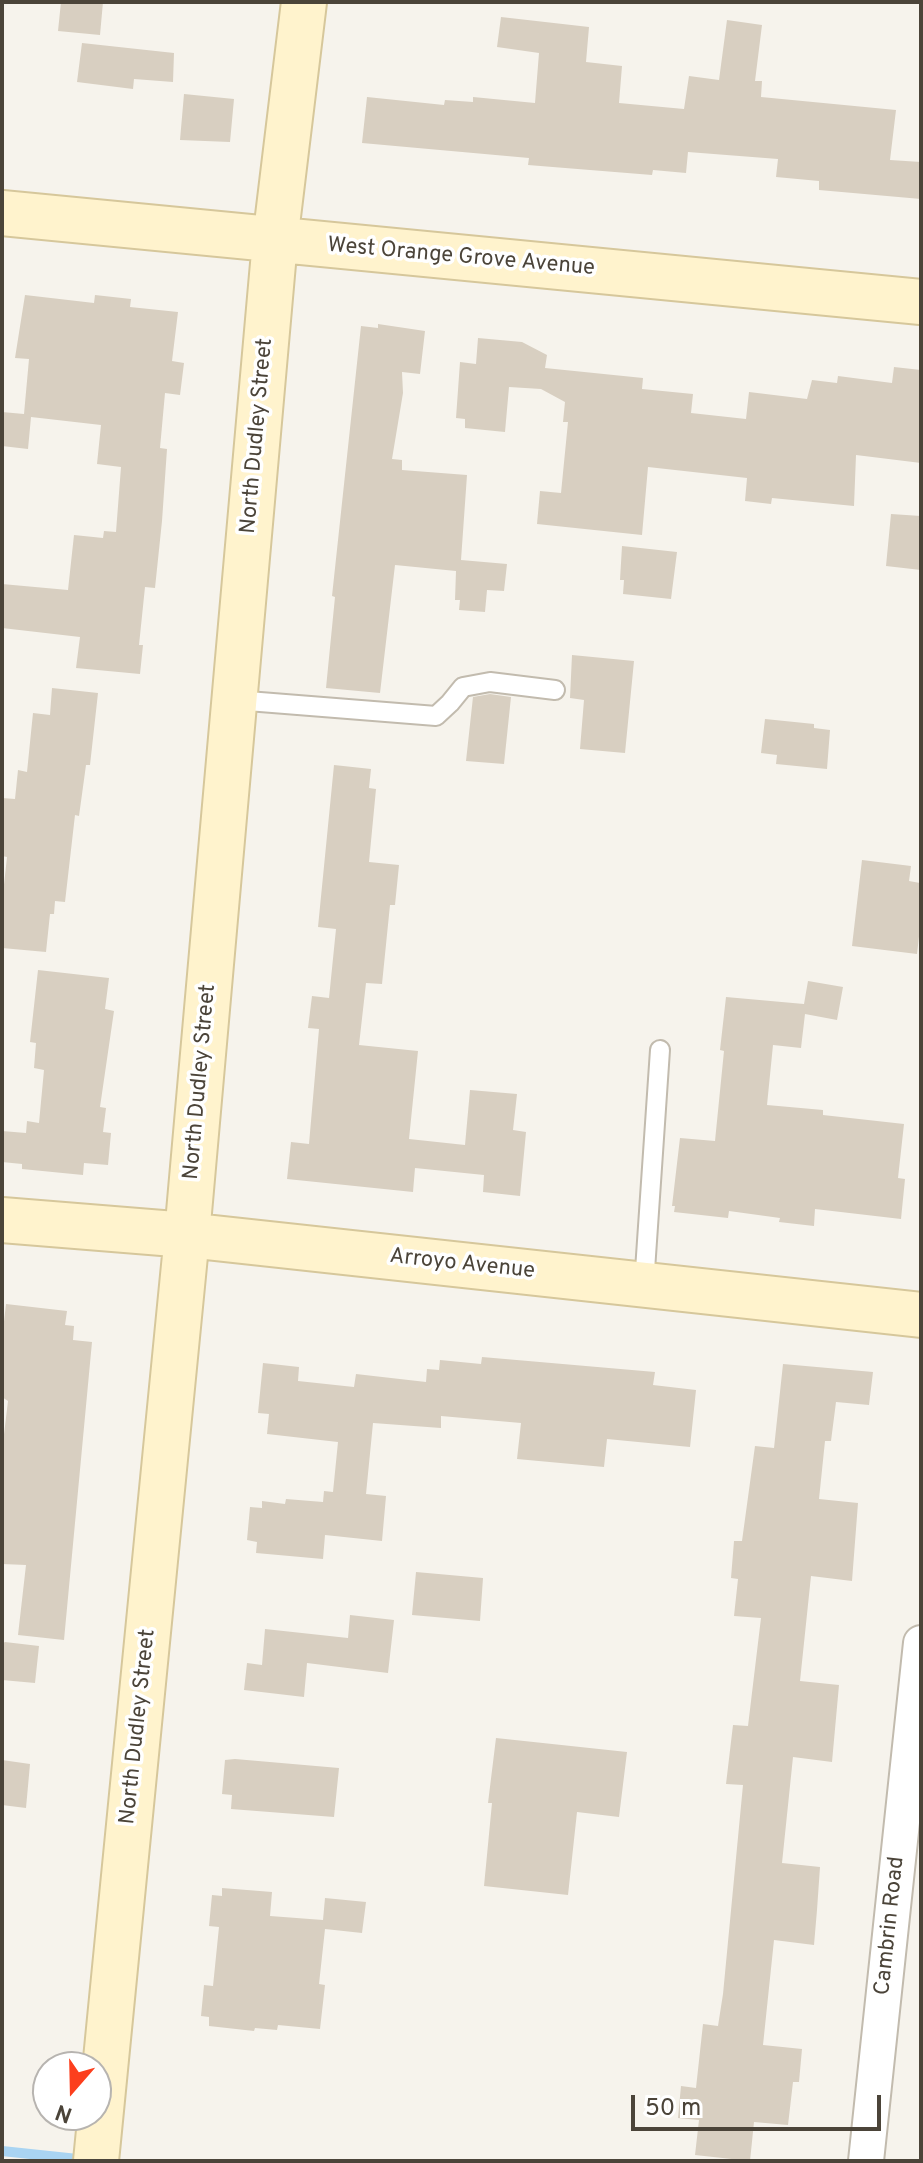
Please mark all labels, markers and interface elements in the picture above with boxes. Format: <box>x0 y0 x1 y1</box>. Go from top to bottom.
street label: West Orange Grove Avenue <box>326 233 596 283</box>
street label: North Dudley Street <box>236 337 280 535</box>
street label: North Dudley Street <box>179 983 223 1181</box>
street label: Arroyo Avenue <box>388 1244 536 1286</box>
street label: North Dudley Street <box>116 1628 162 1826</box>
street label: Cambrin Road <box>871 1855 911 1997</box>
north arrow <box>32 2051 112 2131</box>
scale bar <box>635 2079 885 2129</box>
text: 50 m <box>645 2094 701 2124</box>
text: N <box>52 2097 76 2128</box>

